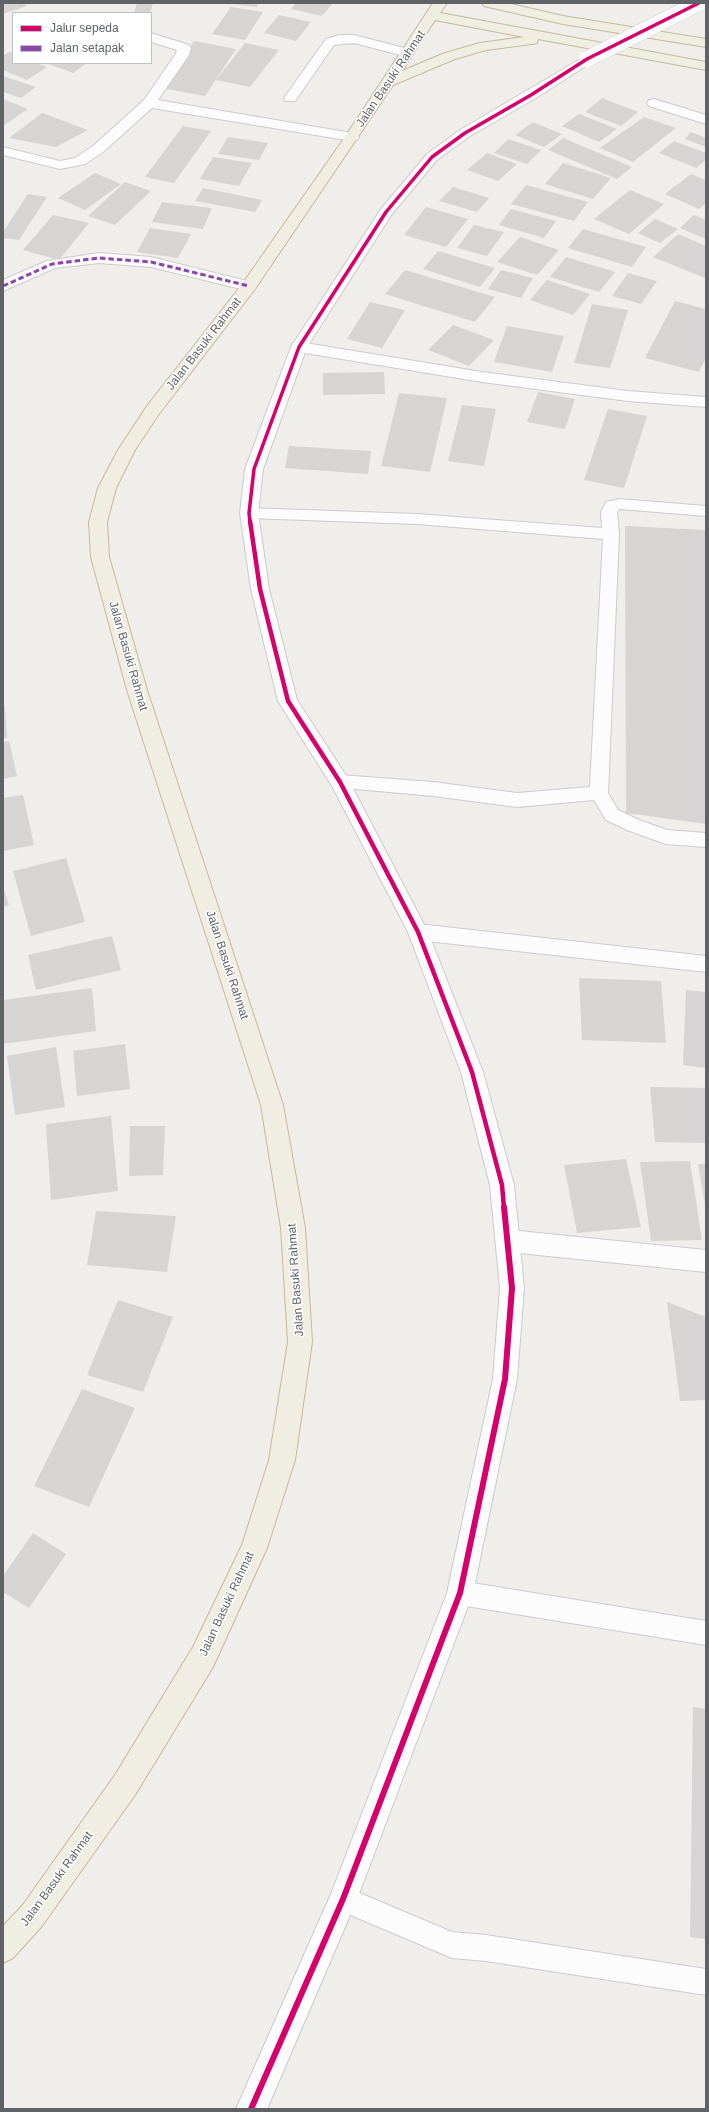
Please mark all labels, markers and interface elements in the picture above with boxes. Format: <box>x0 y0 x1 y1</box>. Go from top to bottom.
legend <box>12 12 152 64</box>
text: Jalur sepeda <box>50 21 119 35</box>
street label: Jalan Basuki Rahmat <box>353 28 429 130</box>
text: Jalan setapak <box>50 41 124 55</box>
street label: Jalan Basuki Rahmat <box>163 295 245 393</box>
street label: Jalan Basuki Rahmat <box>105 600 151 712</box>
street label: Jalan Basuki Rahmat <box>203 909 251 1021</box>
street label: Jalan Basuki Rahmat <box>285 1223 307 1337</box>
street label: Jalan Basuki Rahmat <box>197 1550 257 1658</box>
street label: Jalan Basuki Rahmat <box>18 1829 96 1929</box>

